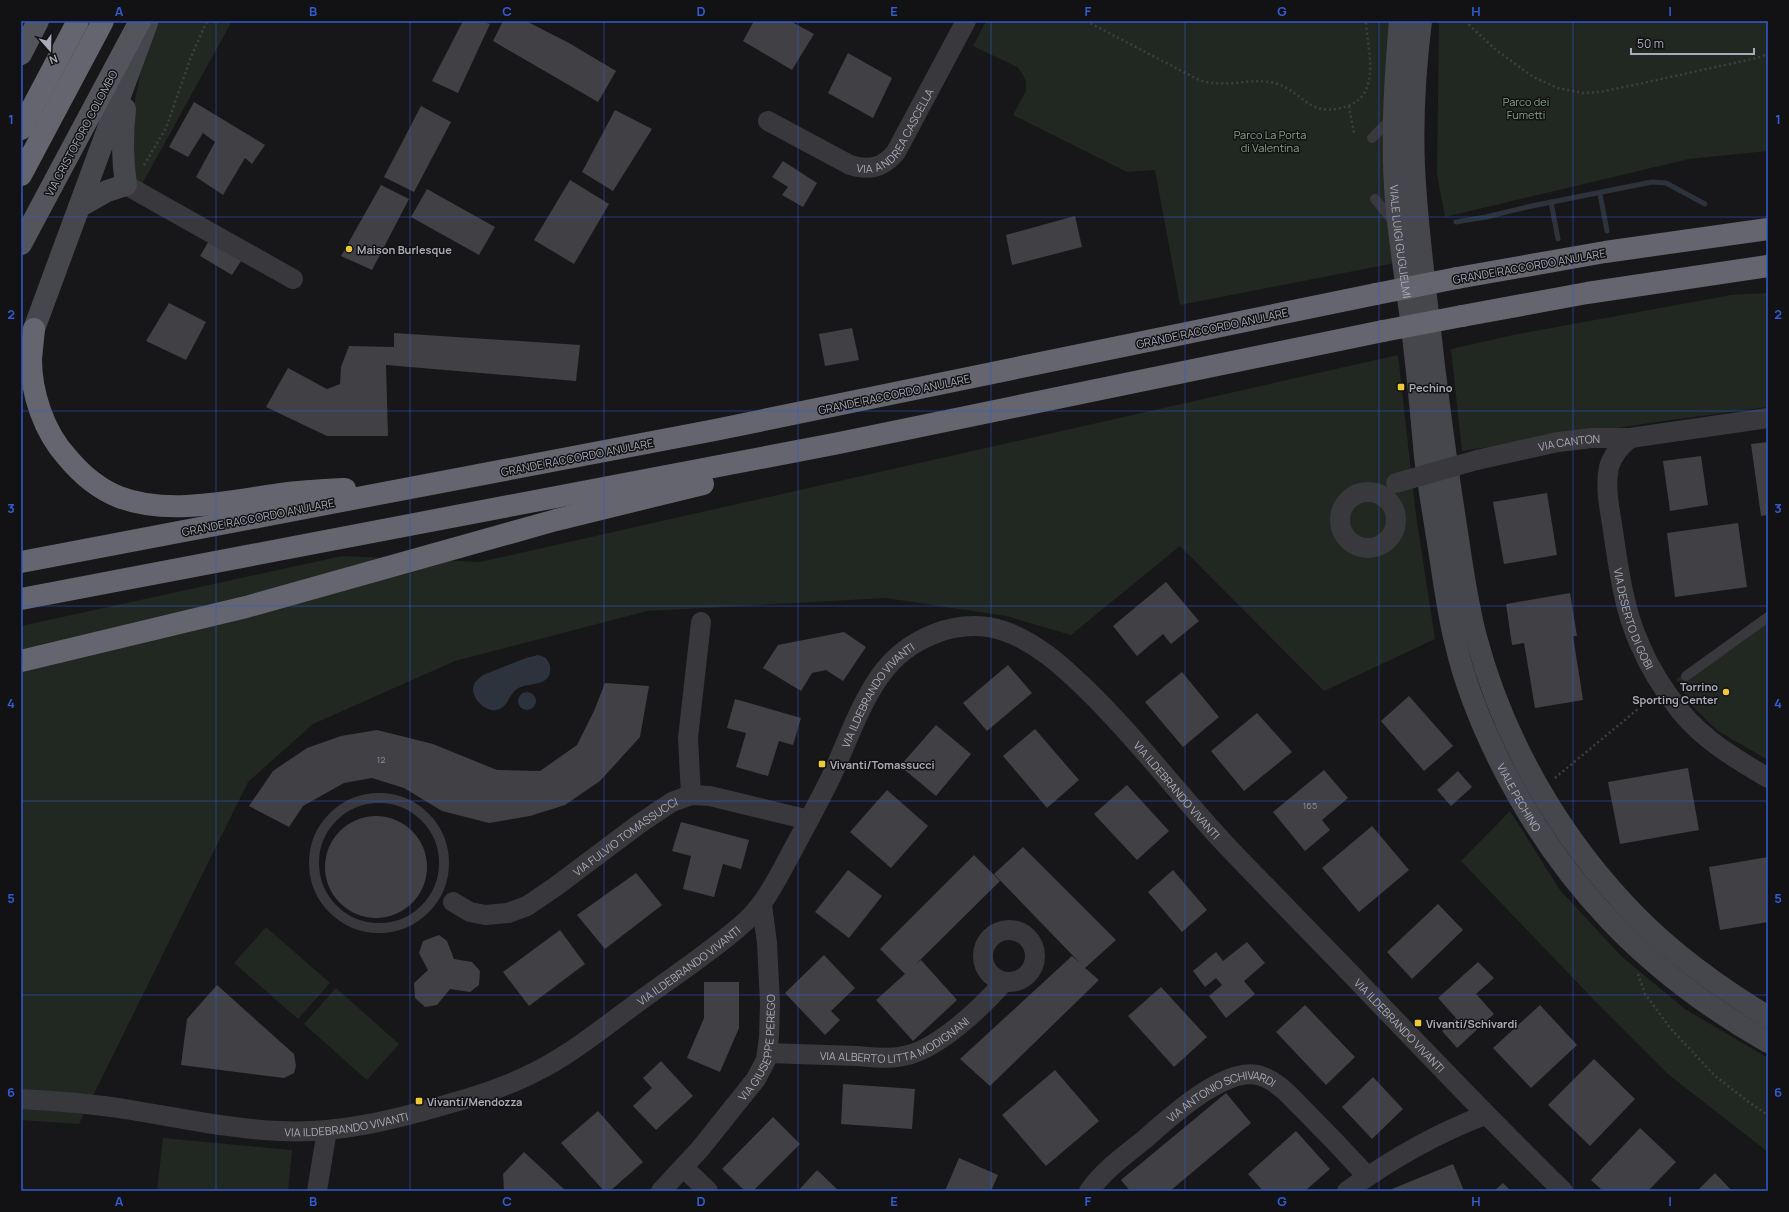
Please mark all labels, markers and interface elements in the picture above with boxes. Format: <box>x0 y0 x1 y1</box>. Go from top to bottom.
text: A <box>115 2 124 20</box>
text: B <box>309 2 317 20</box>
text: C <box>502 2 512 20</box>
text: D <box>696 2 706 20</box>
text: E <box>890 2 898 20</box>
text: F <box>1085 2 1092 20</box>
text: G <box>1277 2 1287 20</box>
text: H <box>1471 2 1481 20</box>
text: I <box>1668 2 1672 20</box>
north arrow <box>30 30 70 70</box>
scale bar <box>1631 30 1754 56</box>
text: 50 m <box>1637 35 1664 52</box>
text: N <box>47 51 60 68</box>
street label: VIA CRISTOFORO COLOMBO <box>41 67 121 199</box>
street label: VIA ANDREA CASCELLA <box>856 85 936 176</box>
park label: Parco dei Fumetti <box>1503 94 1549 122</box>
text: 1 <box>8 110 14 128</box>
text: 1 <box>1775 110 1781 128</box>
park label: Parco La Porta di Valentina <box>1234 127 1306 155</box>
street label: VIALE LUIGI GUGLIELMI <box>1387 184 1416 299</box>
place label: Maison Burlesque <box>357 242 452 257</box>
marker: Maison Burlesque <box>344 244 354 254</box>
street label: GRANDE RACCORDO ANULARE <box>1451 245 1607 287</box>
text: 2 <box>7 305 15 323</box>
street label: GRANDE RACCORDO ANULARE <box>1135 305 1289 351</box>
text: 2 <box>1774 305 1782 323</box>
street label: GRANDE RACCORDO ANULARE <box>817 371 971 417</box>
place label: Pechino <box>1409 380 1453 395</box>
marker: Pechino <box>1396 382 1406 392</box>
street label: VIA CANTON <box>1537 430 1600 454</box>
street label: GRANDE RACCORDO ANULARE <box>500 435 654 479</box>
street label: GRANDE RACCORDO ANULARE <box>181 495 335 539</box>
text: 3 <box>7 499 15 517</box>
text: 3 <box>1774 499 1782 517</box>
street label: VIA DESERTO DI GOBI <box>1611 567 1658 672</box>
street label: VIA ILDEBRANDO VIVANTI <box>837 639 917 750</box>
place label: Torrino Sporting Center <box>1632 679 1719 707</box>
marker: Torrino Sporting Center <box>1721 687 1731 697</box>
text: 4 <box>7 694 15 712</box>
text: 4 <box>1774 694 1782 712</box>
street label: VIA ILDEBRANDO VIVANTI <box>1131 738 1224 842</box>
house number: 12 <box>377 753 385 766</box>
place label: Vivanti/Tomassucci <box>830 757 935 772</box>
marker: Vivanti/Tomassucci <box>817 759 827 769</box>
street label: VIALE PECHINO <box>1494 760 1545 834</box>
street label: VIA FULVIO TOMASSUCCI <box>569 793 679 879</box>
house number: 165 <box>1303 799 1317 812</box>
text: 5 <box>7 889 15 907</box>
text: 5 <box>1774 889 1782 907</box>
street label: VIA ILDEBRANDO VIVANTI <box>634 922 743 1008</box>
street label: VIA ILDEBRANDO VIVANTI <box>1351 975 1449 1075</box>
street label: VIA GIUSEPPE PEREGO <box>734 994 778 1103</box>
street label: VIA ALBERTO LITTA MODIGNANI <box>820 1013 972 1065</box>
place label: Vivanti/Schivardi <box>1426 1016 1517 1031</box>
marker: Vivanti/Schivardi <box>1413 1018 1423 1028</box>
street label: VIA ANTONIO SCHIVARDI <box>1163 1067 1279 1125</box>
text: 6 <box>7 1083 15 1101</box>
text: 6 <box>1774 1083 1782 1101</box>
place label: Vivanti/Mendozza <box>427 1094 522 1109</box>
marker: Vivanti/Mendozza <box>414 1096 424 1106</box>
street label: VIA ILDEBRANDO VIVANTI <box>284 1108 410 1139</box>
text: A <box>115 1192 124 1210</box>
text: B <box>309 1192 317 1210</box>
text: C <box>502 1192 512 1210</box>
text: D <box>696 1192 706 1210</box>
text: E <box>890 1192 898 1210</box>
text: F <box>1085 1192 1092 1210</box>
text: G <box>1277 1192 1287 1210</box>
text: H <box>1471 1192 1481 1210</box>
text: I <box>1668 1192 1672 1210</box>

